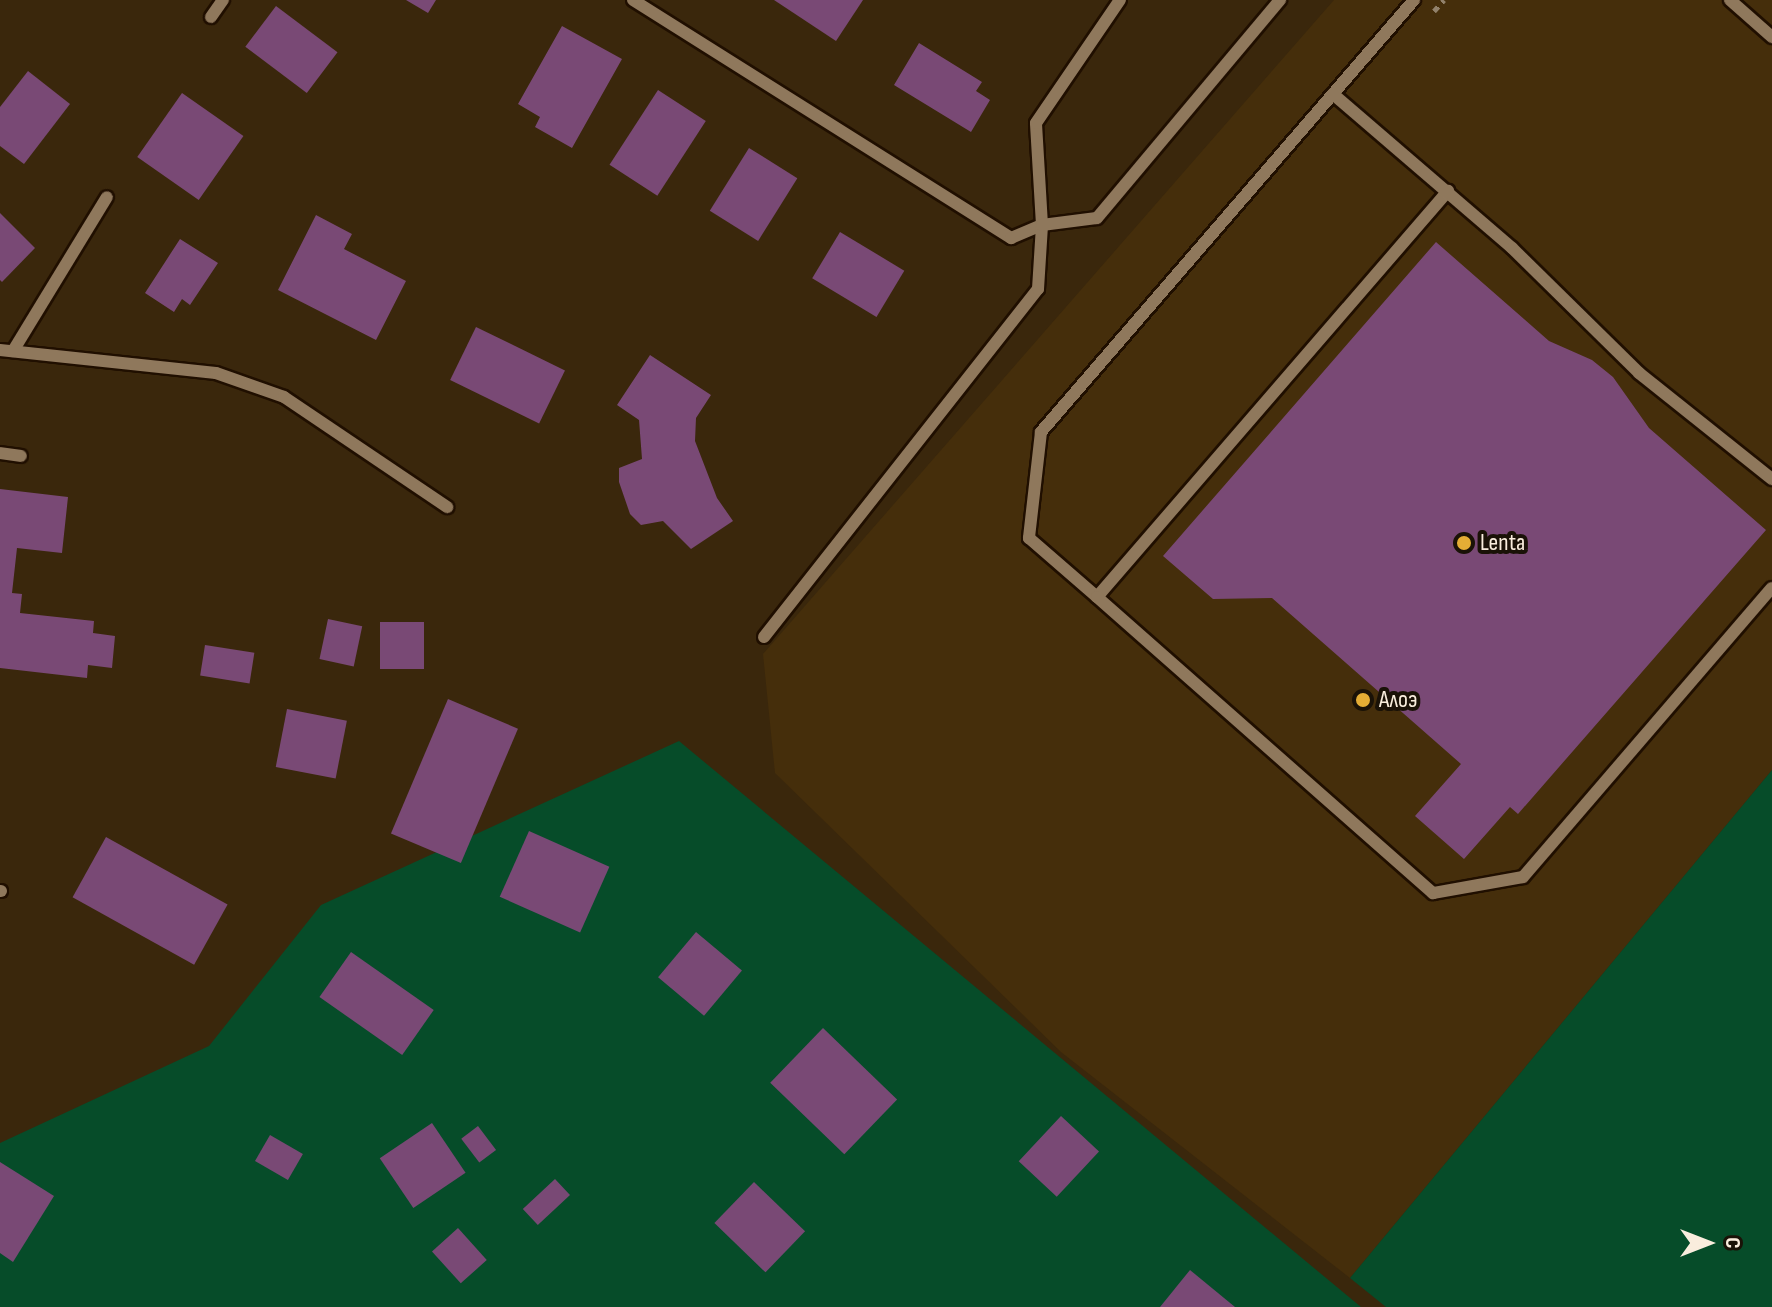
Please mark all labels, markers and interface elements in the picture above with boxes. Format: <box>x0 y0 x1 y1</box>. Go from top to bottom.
place label: Lenta <box>1480 529 1525 557</box>
marker: Lenta <box>1455 534 1473 552</box>
place label: Алоэ <box>1379 686 1417 714</box>
marker: Алоэ <box>1354 691 1372 709</box>
north arrow <box>1668 1203 1748 1283</box>
text: С <box>1719 1237 1746 1249</box>

